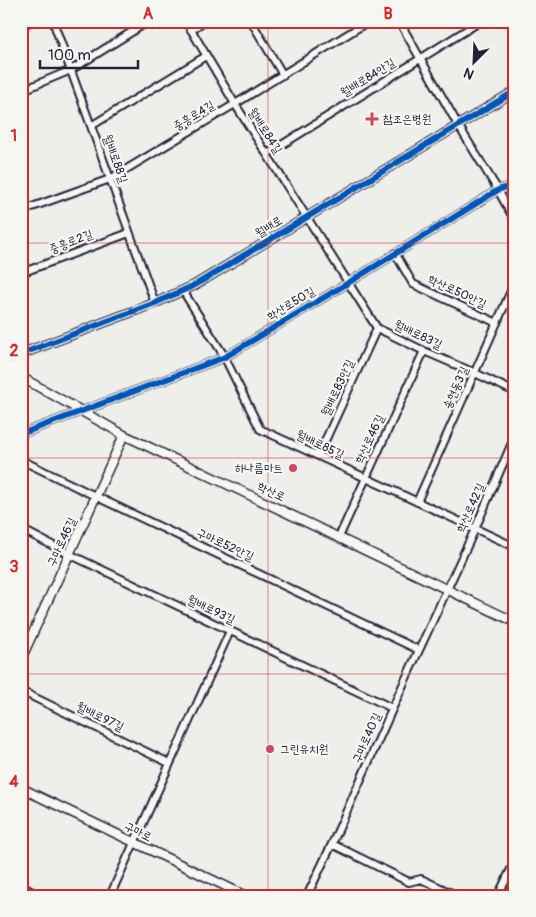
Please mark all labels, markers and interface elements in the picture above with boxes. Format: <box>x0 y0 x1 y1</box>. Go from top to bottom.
text: A <box>143 4 154 24</box>
text: B <box>383 4 393 24</box>
scale bar <box>40 38 138 70</box>
north arrow <box>448 38 498 88</box>
text: 100 m <box>48 46 91 65</box>
street label: 월배로84안길 <box>338 55 398 101</box>
text: N <box>461 64 477 83</box>
street label: 중흥로4길 <box>171 98 218 134</box>
street label: 월배로84길 <box>245 105 286 157</box>
marker: 참조은병원 <box>365 112 379 126</box>
place label: 참조은병원 <box>383 112 431 127</box>
text: 1 <box>11 126 17 146</box>
street label: 월배로88길 <box>99 133 131 186</box>
street label: 월배로 <box>253 213 285 241</box>
street label: 중흥로2길 <box>47 227 95 257</box>
street label: 학산로50안길 <box>425 272 489 312</box>
street label: 학산로50길 <box>264 284 318 324</box>
street label: 월배로83길 <box>392 317 445 353</box>
text: 2 <box>10 341 19 361</box>
street label: 월배로83안길 <box>318 357 358 419</box>
street label: 송현동3길 <box>440 364 472 412</box>
street label: 학산로46길 <box>352 412 388 466</box>
street label: 월배로85길 <box>294 427 347 463</box>
place label: 하나름마트 <box>235 461 283 476</box>
marker: 하나름마트 <box>287 462 299 474</box>
street label: 학산로 <box>255 479 287 505</box>
street label: 학산로42길 <box>454 481 489 535</box>
street label: 구마로46길 <box>44 515 80 569</box>
street label: 구마로52안길 <box>194 525 256 565</box>
text: 3 <box>10 557 19 577</box>
street label: 월배로93길 <box>184 592 238 628</box>
street label: 월배로97길 <box>74 699 127 735</box>
street label: 구마로40길 <box>349 710 385 766</box>
place label: 그린유치원 <box>280 742 328 757</box>
marker: 그린유치원 <box>264 743 276 755</box>
text: 4 <box>9 772 19 792</box>
street label: 구마로 <box>122 819 154 845</box>

